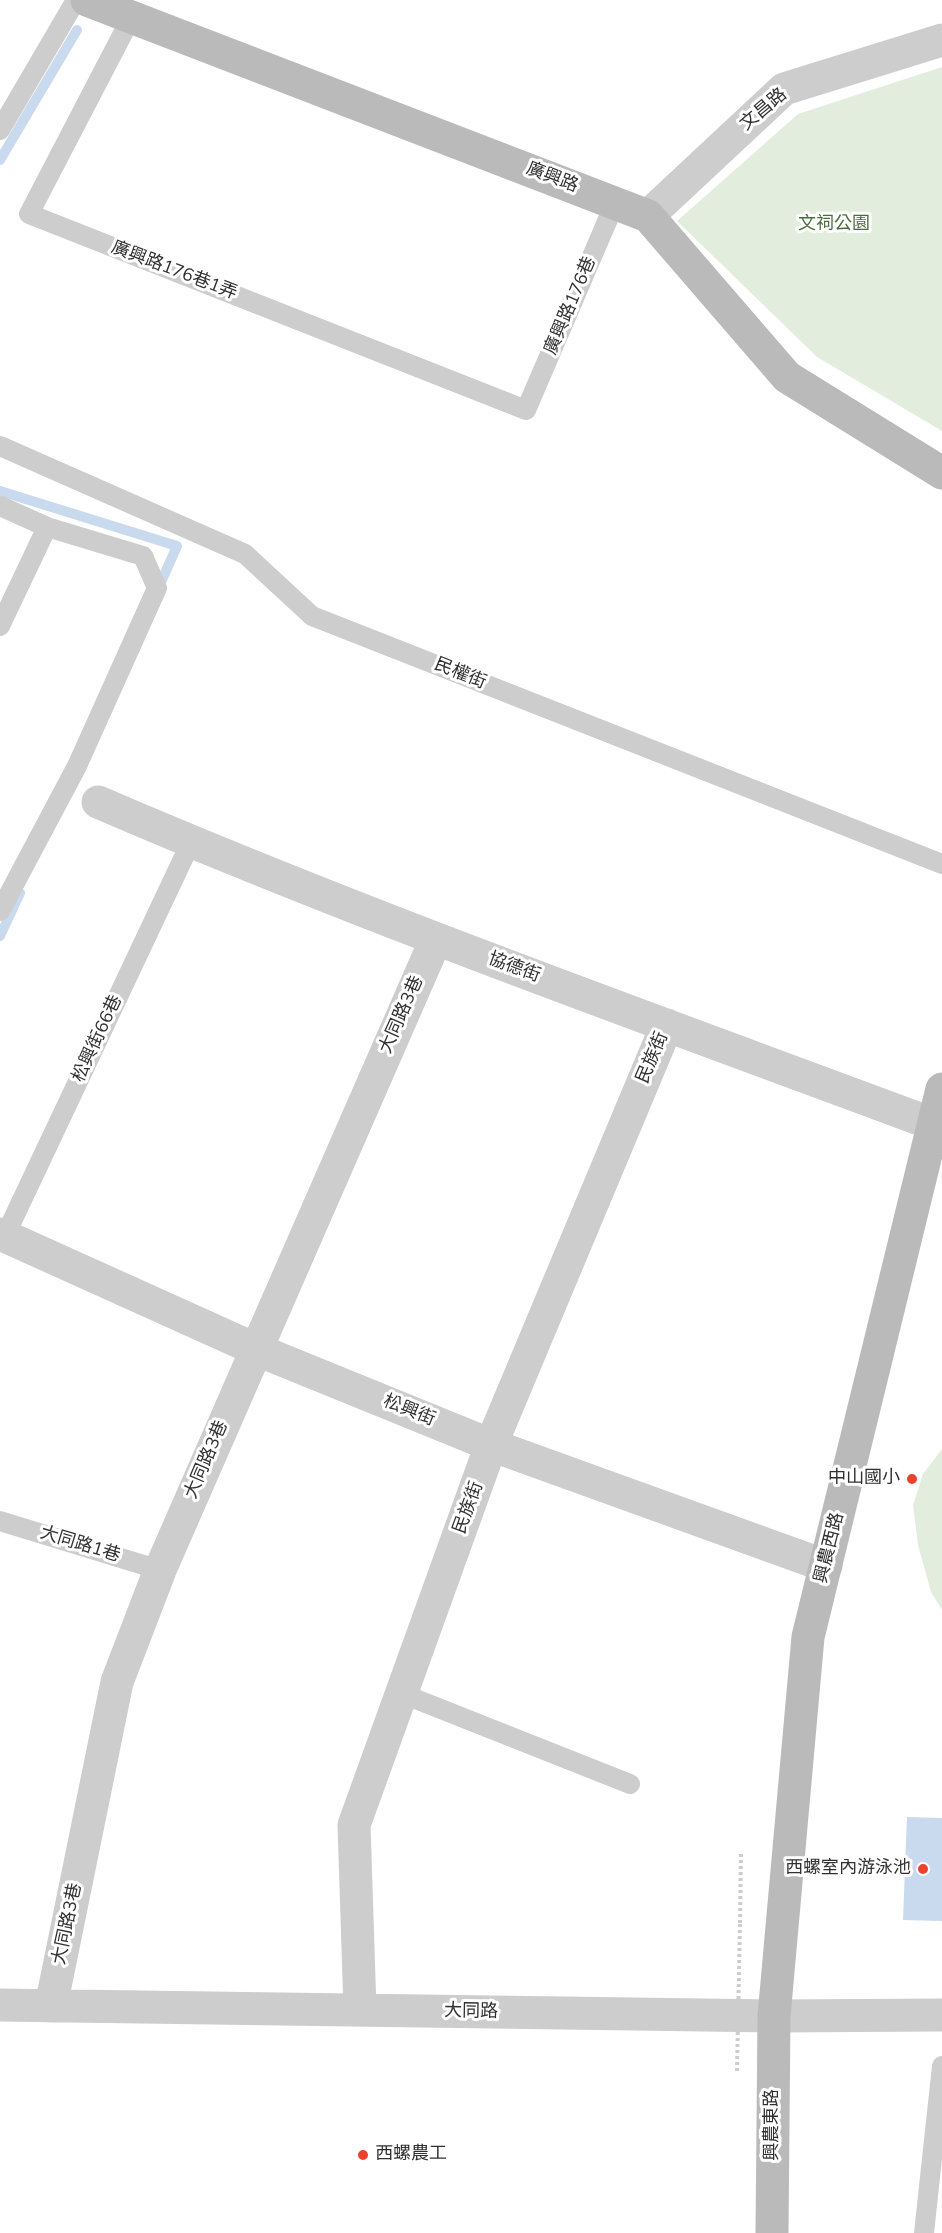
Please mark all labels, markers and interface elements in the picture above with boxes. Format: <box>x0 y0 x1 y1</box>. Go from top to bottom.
street label: 文昌路 <box>736 84 792 136</box>
street label: 廣興路 <box>523 158 581 198</box>
park label: 文祠公園 <box>798 214 870 236</box>
street label: 廣興路176巷1弄 <box>108 237 240 305</box>
street label: 廣興路176巷 <box>541 254 601 358</box>
street label: 民權街 <box>431 654 489 694</box>
street label: 協德街 <box>485 949 543 987</box>
street label: 大同路3巷 <box>375 973 429 1057</box>
street label: 松興街66巷 <box>68 992 128 1086</box>
street label: 民族街 <box>633 1029 673 1087</box>
street label: 松興街 <box>380 1391 438 1431</box>
street label: 大同路3巷 <box>181 1418 233 1502</box>
place label: 中山國小 <box>828 1468 900 1490</box>
marker: 中山國小 <box>905 1472 919 1486</box>
street label: 民族街 <box>450 1479 488 1537</box>
street label: 興農西路 <box>811 1510 849 1586</box>
street label: 大同路1巷 <box>37 1523 123 1567</box>
place label: 西螺室內游泳池 <box>785 1858 911 1880</box>
marker: 西螺室內游泳池 <box>916 1862 930 1876</box>
street label: 大同路3巷 <box>49 1881 87 1967</box>
street label: 大同路 <box>444 2001 498 2023</box>
street label: 興農東路 <box>762 2089 784 2161</box>
place label: 西螺農工 <box>375 2144 447 2166</box>
marker: 西螺農工 <box>356 2148 370 2162</box>

